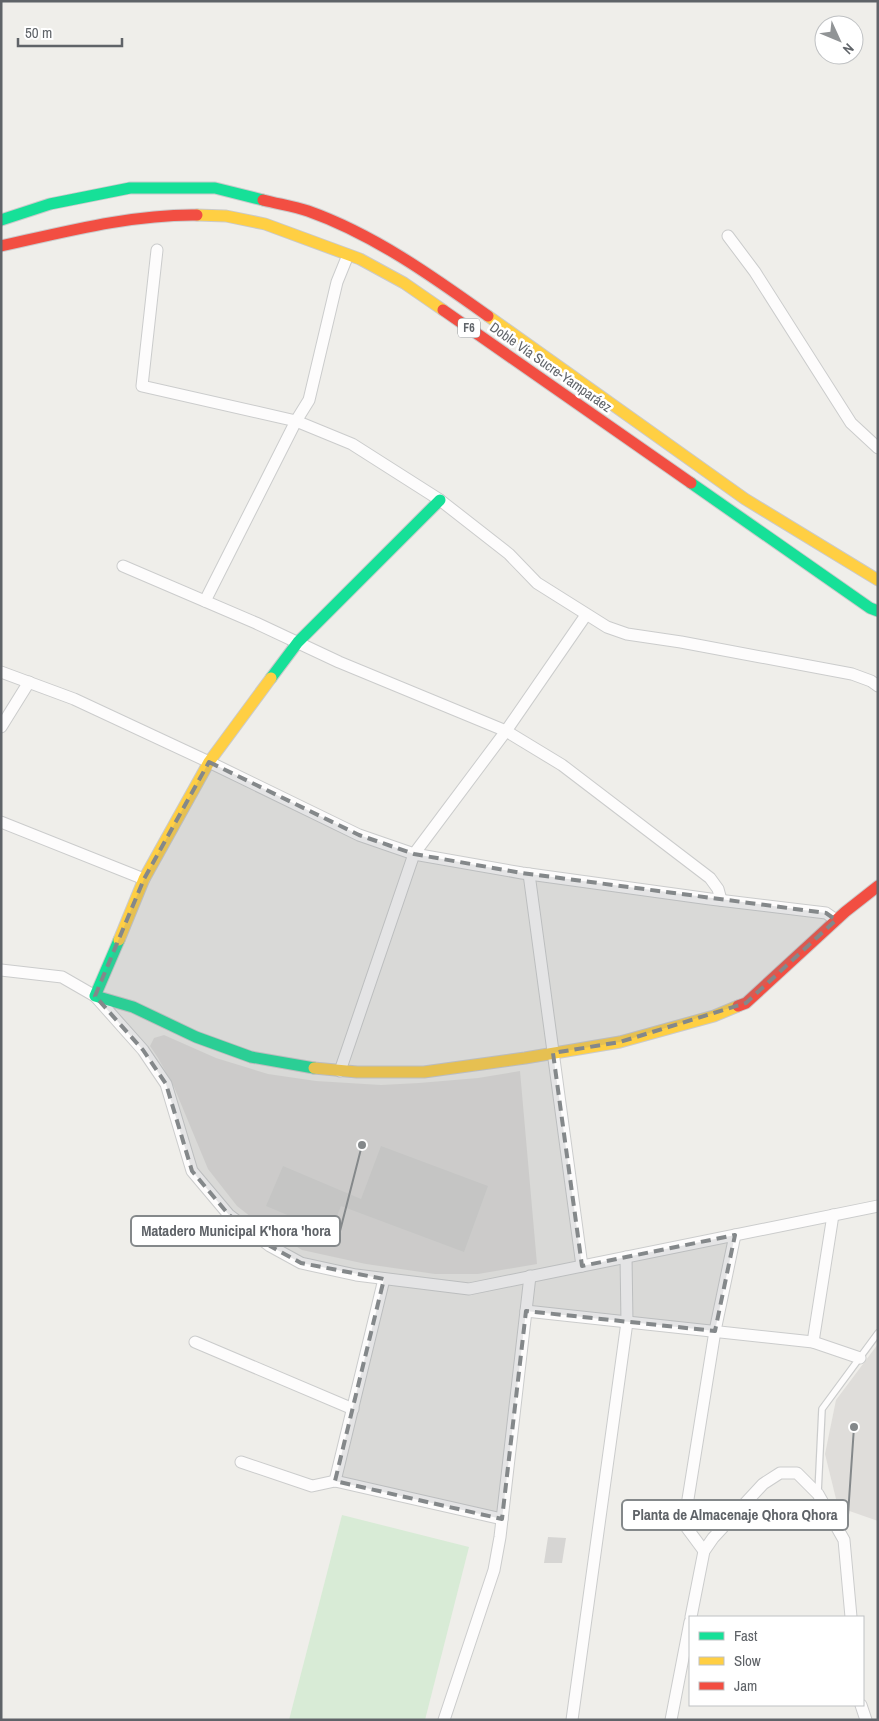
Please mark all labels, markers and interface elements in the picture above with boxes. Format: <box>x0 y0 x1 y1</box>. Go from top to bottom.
scale bar <box>18 15 121 47</box>
north arrow <box>814 15 864 65</box>
text: 50 m <box>25 22 52 43</box>
text: N <box>839 40 858 58</box>
road number: F6 <box>458 318 480 338</box>
street label: Doble Vía Sucre-Yamparáez <box>486 318 616 416</box>
callout: Matadero Municipal K'hora 'hora <box>131 1216 340 1246</box>
text: Matadero Municipal K'hora 'hora <box>141 1220 331 1241</box>
callout: Planta de Almacenaje Qhora Qhora <box>622 1500 848 1530</box>
text: Planta de Almacenaje Qhora Qhora <box>632 1504 838 1525</box>
legend <box>689 1616 864 1706</box>
text: Fast <box>734 1625 758 1646</box>
text: Slow <box>734 1650 761 1671</box>
text: Jam <box>734 1675 757 1696</box>

